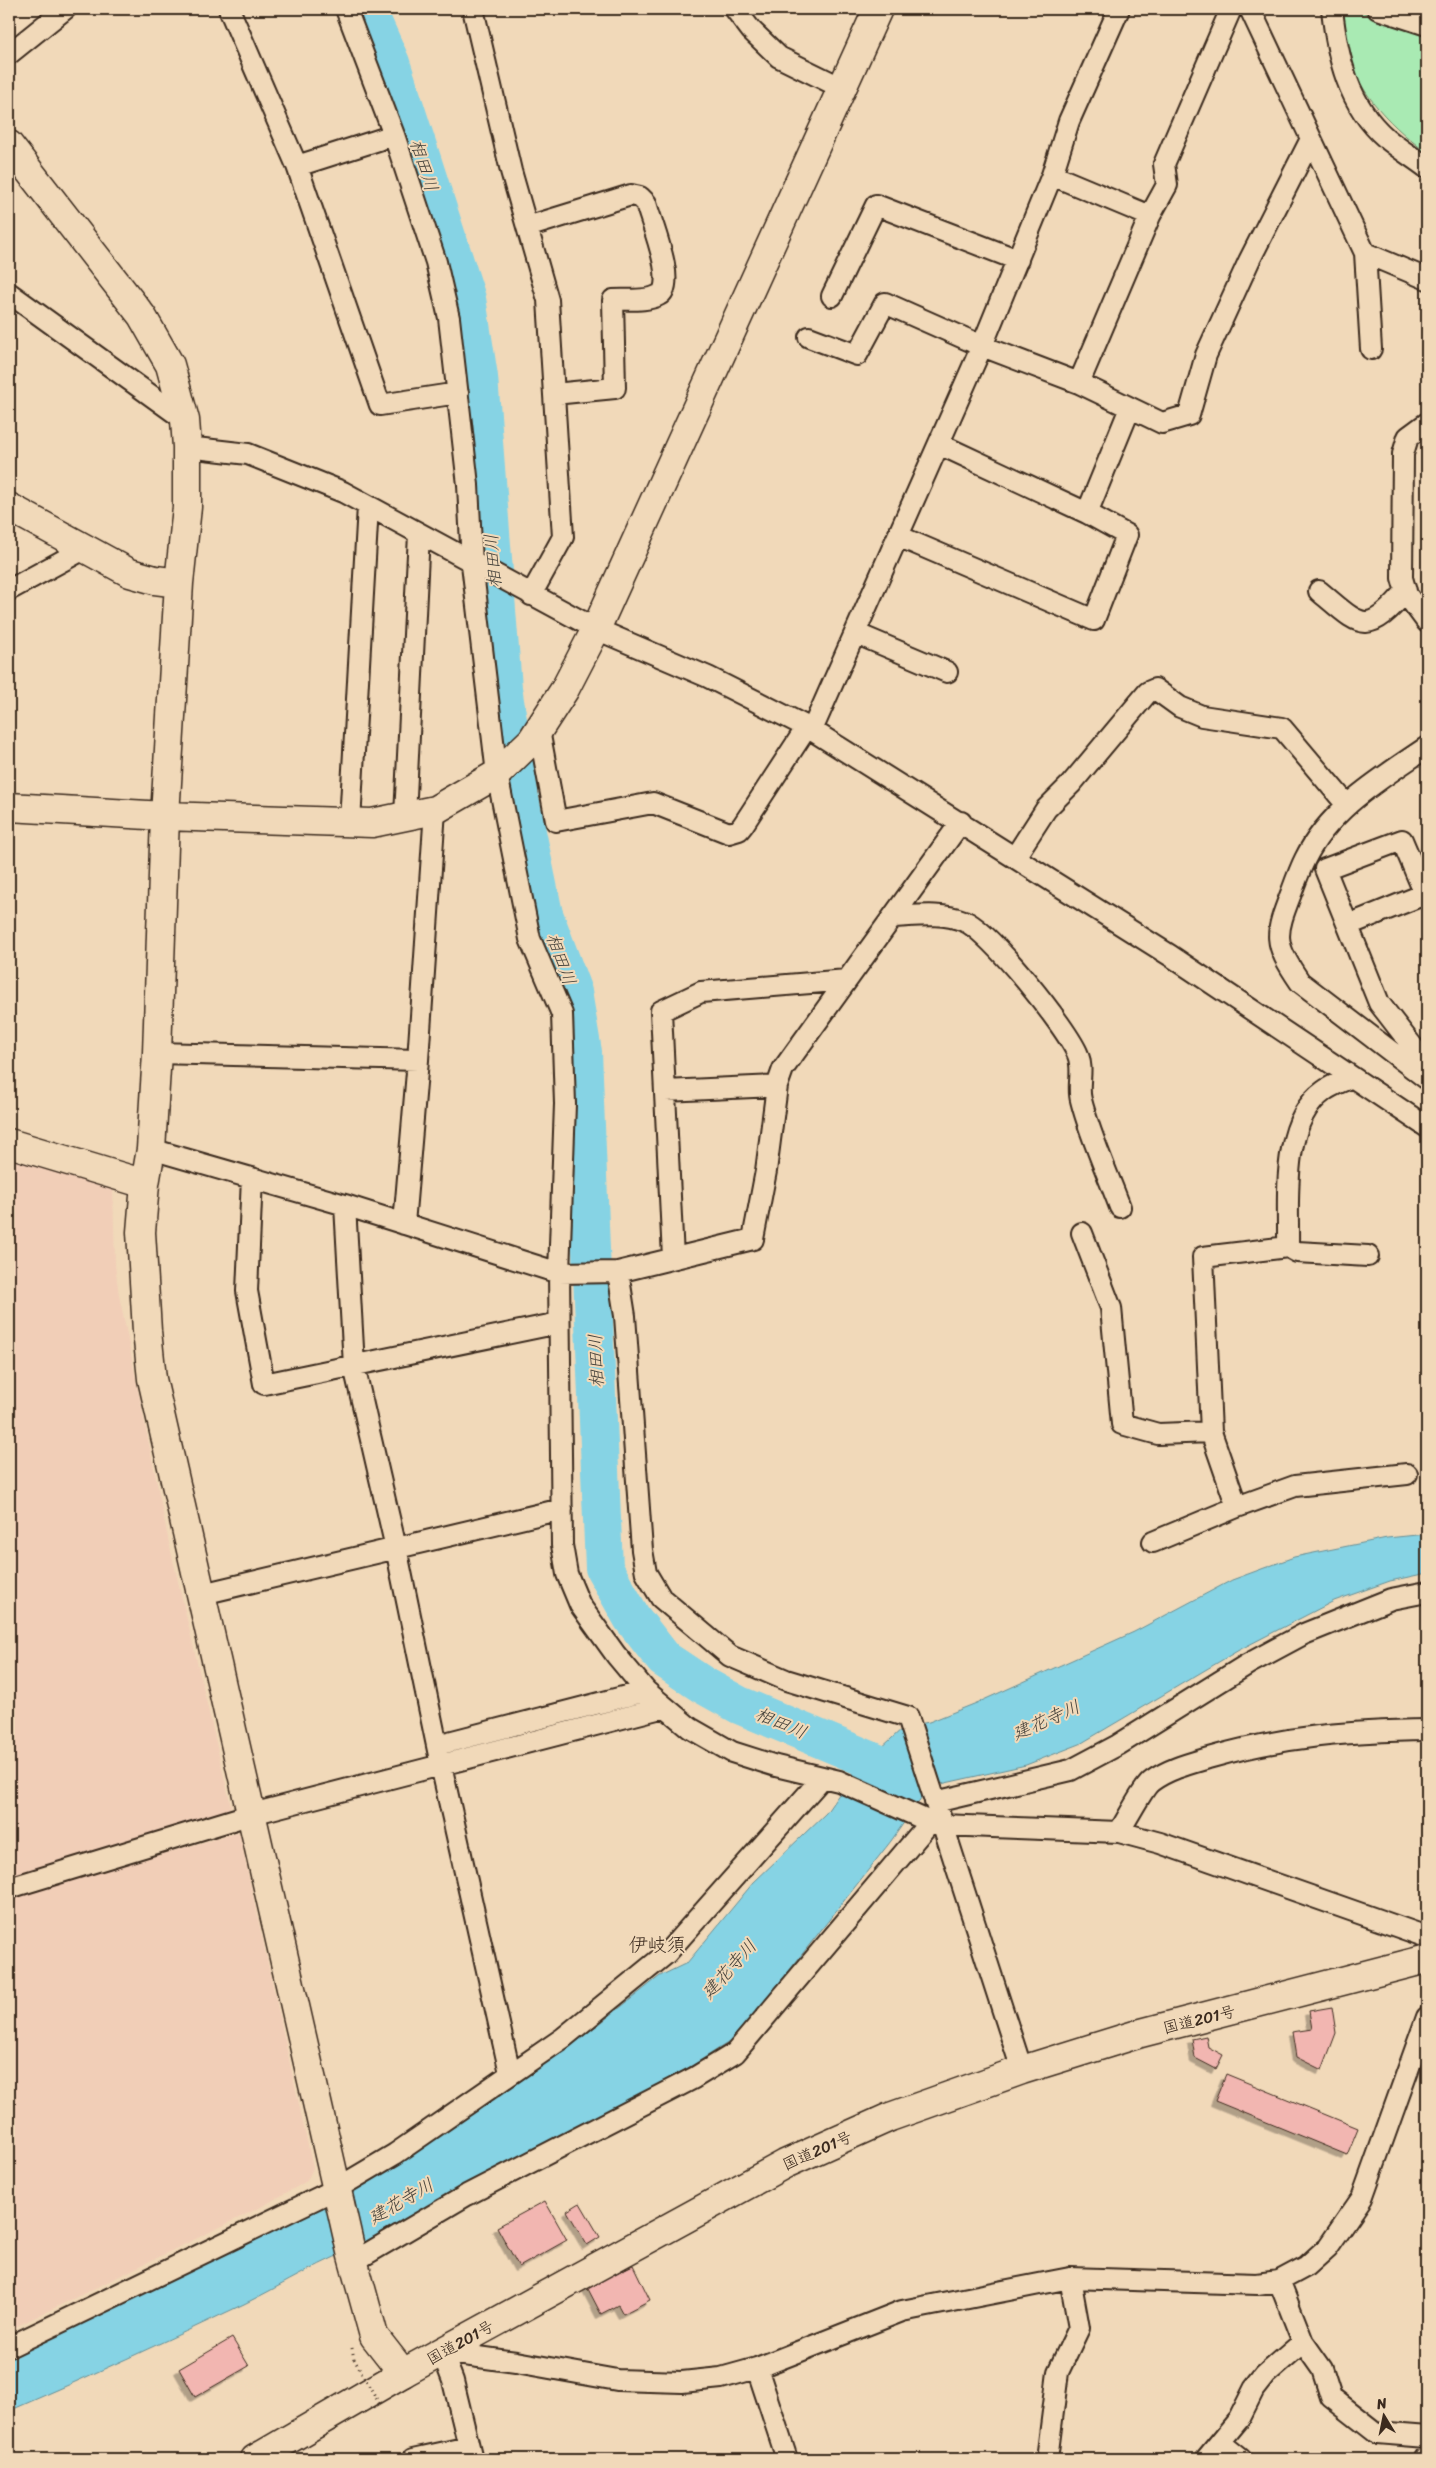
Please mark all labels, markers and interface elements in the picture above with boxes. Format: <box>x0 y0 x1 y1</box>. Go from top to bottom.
water label: 相田川 <box>400 134 448 196</box>
water label: 相田川 <box>475 533 511 589</box>
water label: 相田川 <box>537 928 585 990</box>
water label: 相田川 <box>579 1333 613 1389</box>
water label: 建花寺川 <box>1007 1691 1085 1749</box>
water label: 相田川 <box>750 1698 812 1748</box>
district label: 伊岐須 <box>628 1928 686 1961</box>
water label: 建花寺川 <box>693 1932 765 2006</box>
street label: 国道201号 <box>1160 1996 1239 2043</box>
street label: 国道201号 <box>777 2122 857 2179</box>
water label: 建花寺川 <box>362 2169 440 2233</box>
street label: 国道201号 <box>421 2312 500 2373</box>
north arrow <box>1358 2390 1408 2440</box>
text: N <box>1374 2390 1389 2417</box>

